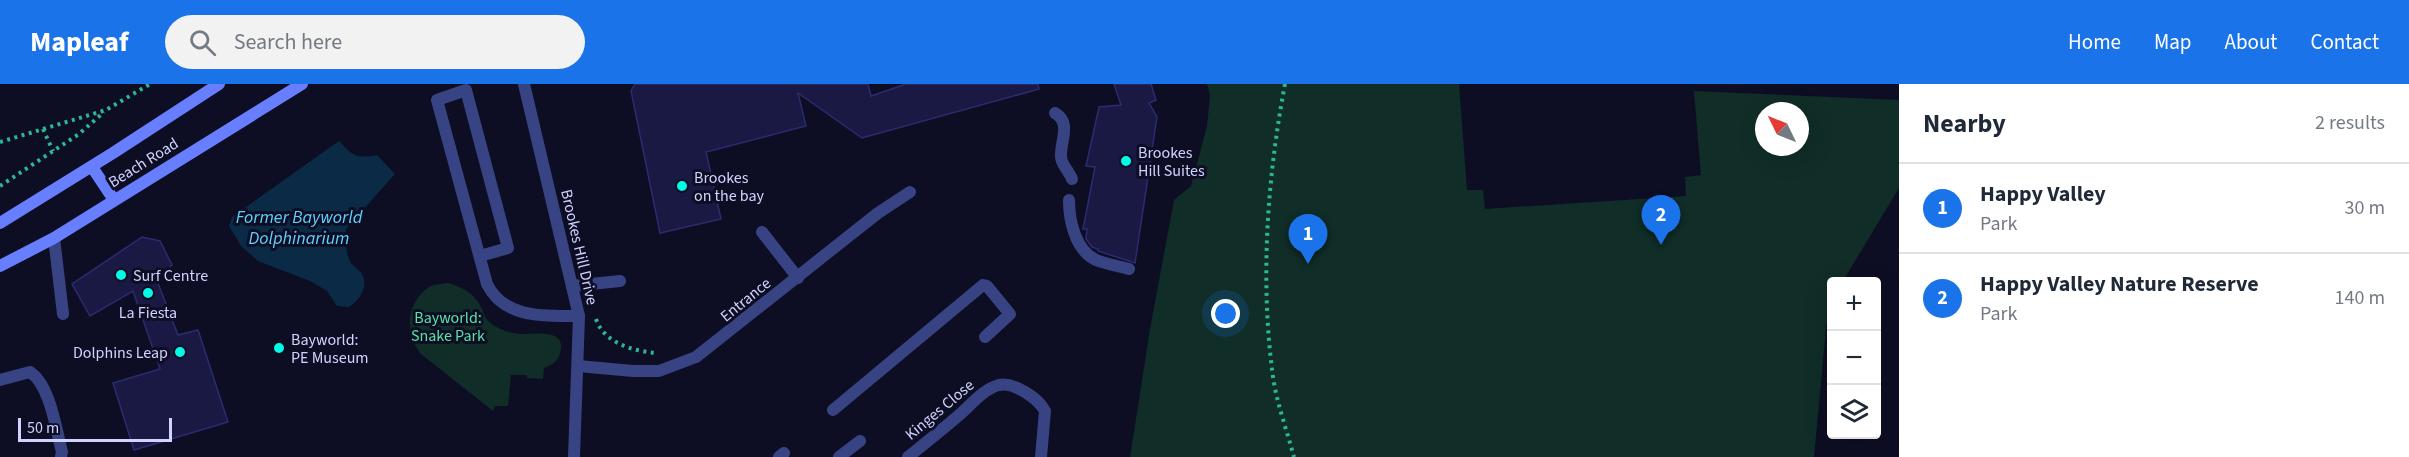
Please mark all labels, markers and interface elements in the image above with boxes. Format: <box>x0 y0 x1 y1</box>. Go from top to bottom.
search box <box>165 15 585 69</box>
text: Mapleaf <box>30 22 129 62</box>
icon: search <box>186 26 219 59</box>
text: Search here <box>234 26 342 58</box>
text: Home <box>2068 27 2121 57</box>
text: Map <box>2154 27 2192 57</box>
text: About <box>2225 27 2277 57</box>
text: Contact <box>2310 27 2379 57</box>
north arrow <box>1755 102 1809 156</box>
text: Nearby <box>1923 105 2006 142</box>
text: 2 results <box>2315 109 2385 137</box>
street label: Beach Road <box>104 133 183 193</box>
place label: Brookes Hill Suites <box>1138 142 1205 182</box>
marker: Brookes Hill Suites <box>1119 154 1133 168</box>
place label: Brookes on the bay <box>694 167 765 207</box>
text: Happy Valley <box>1980 178 2106 210</box>
marker: Brookes on the bay <box>675 179 689 193</box>
street label: Brookes Hill Drive <box>555 187 603 307</box>
text: 1 <box>1937 194 1948 222</box>
text: 30 m <box>2345 194 2385 222</box>
pin: 2 <box>1642 196 1680 245</box>
water label: Former Bayworld Dolphinarium <box>236 205 363 251</box>
text: Park <box>1980 210 2017 238</box>
pin: 1 <box>1288 214 1328 264</box>
place label: Surf Centre <box>133 265 208 287</box>
marker: Surf Centre <box>114 268 128 282</box>
text: Happy Valley Nature Reserve <box>1980 268 2259 300</box>
street label: Entrance <box>716 272 776 327</box>
map controls <box>1827 277 1881 439</box>
button: + <box>1827 277 1881 331</box>
text: 2 <box>1937 284 1948 312</box>
text: 140 m <box>2335 284 2385 312</box>
marker: La Fiesta <box>141 286 155 300</box>
your location <box>1211 299 1240 328</box>
text: Park <box>1980 300 2017 328</box>
place label: La Fiesta <box>119 302 177 324</box>
park label: Bayworld: Snake Park <box>411 307 485 347</box>
place label: Bayworld: PE Museum <box>291 329 369 369</box>
button: − <box>1827 331 1881 385</box>
marker: Bayworld: PE Museum <box>272 341 286 355</box>
place label: Dolphins Leap <box>73 342 168 364</box>
marker: Dolphins Leap <box>173 345 187 359</box>
street label: Kinges Close <box>900 374 979 445</box>
button: layers <box>1827 385 1881 439</box>
scale bar <box>18 415 172 442</box>
text: 50 m <box>27 417 59 439</box>

